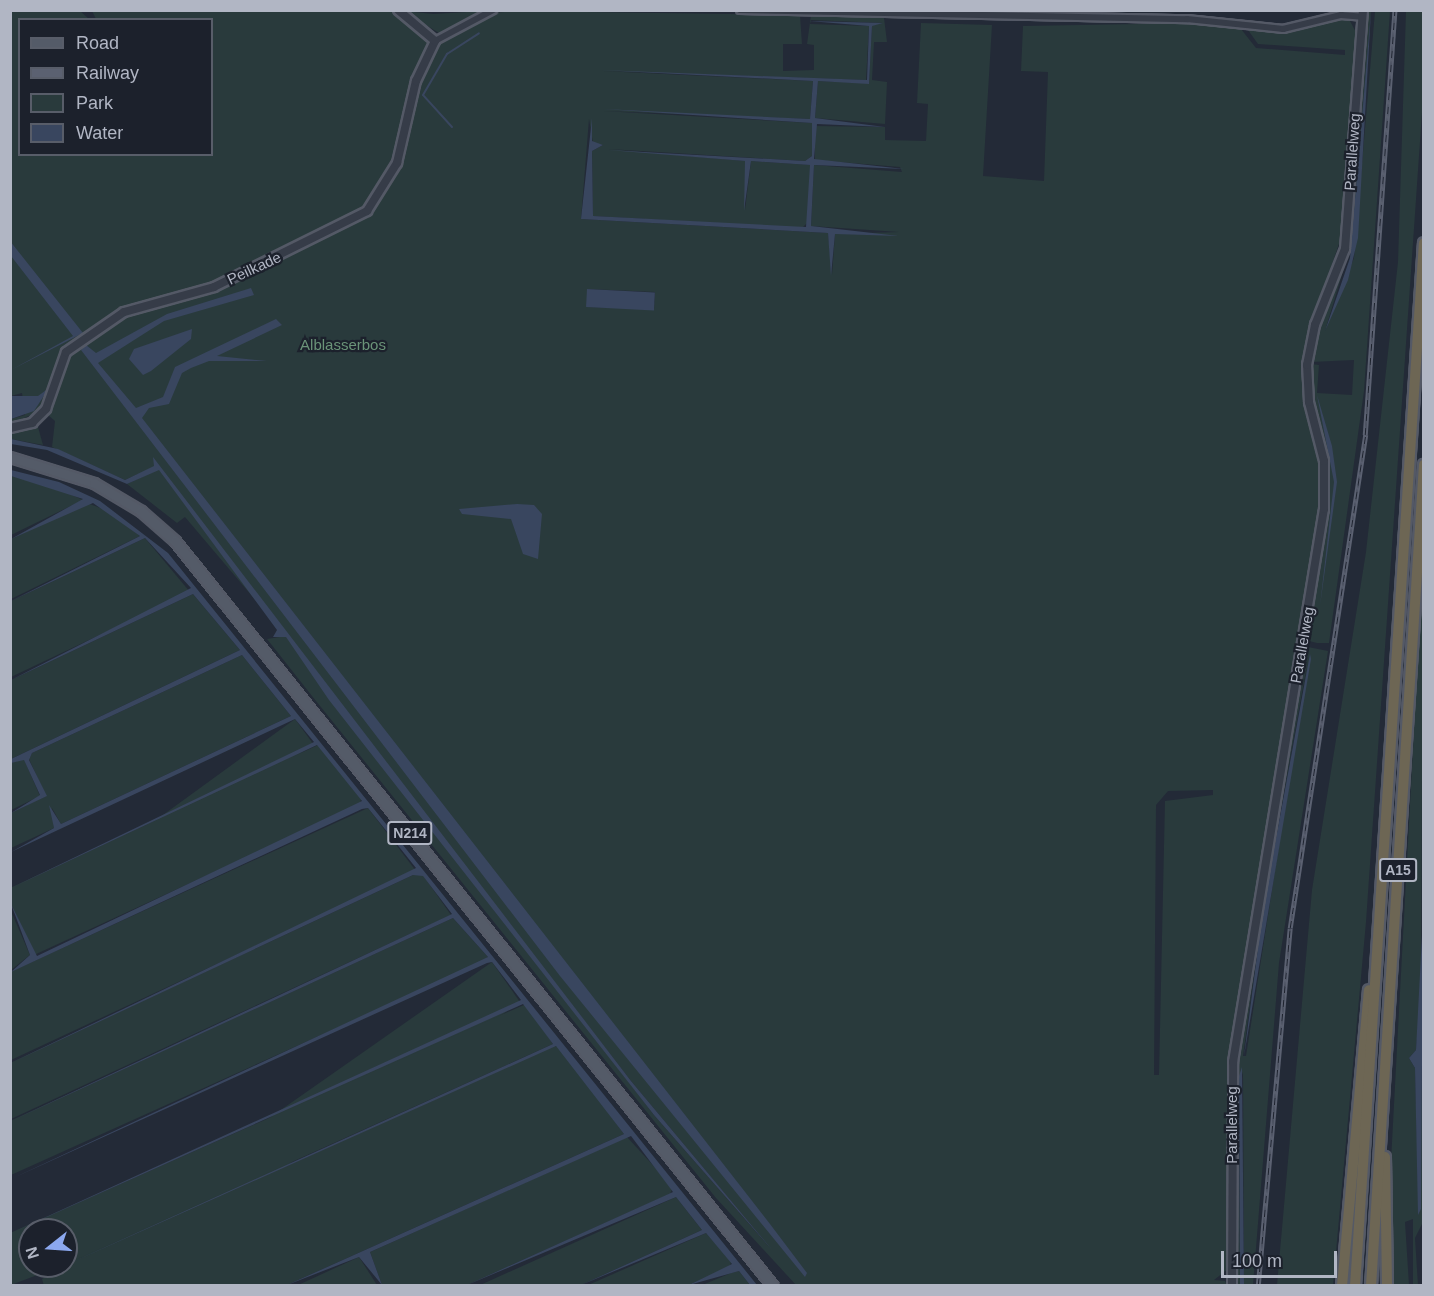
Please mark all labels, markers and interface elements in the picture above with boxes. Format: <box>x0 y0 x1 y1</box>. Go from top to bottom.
legend <box>18 18 213 156</box>
text: Road <box>76 33 119 53</box>
text: Railway <box>76 63 139 83</box>
text: Park <box>76 93 113 113</box>
street label: Parallelweg <box>1340 113 1364 191</box>
text: Water <box>76 123 123 143</box>
street label: Peilkade <box>224 248 284 288</box>
park label: Alblasserbos <box>300 336 386 354</box>
street label: Parallelweg <box>1286 605 1318 685</box>
road number: N214 <box>386 822 434 844</box>
road number: A15 <box>1378 859 1418 881</box>
street label: Parallelweg <box>1223 1086 1241 1164</box>
north arrow <box>18 1218 78 1278</box>
scale bar <box>1224 1239 1340 1277</box>
text: N <box>22 1245 42 1261</box>
text: 100 m <box>1232 1251 1282 1271</box>

